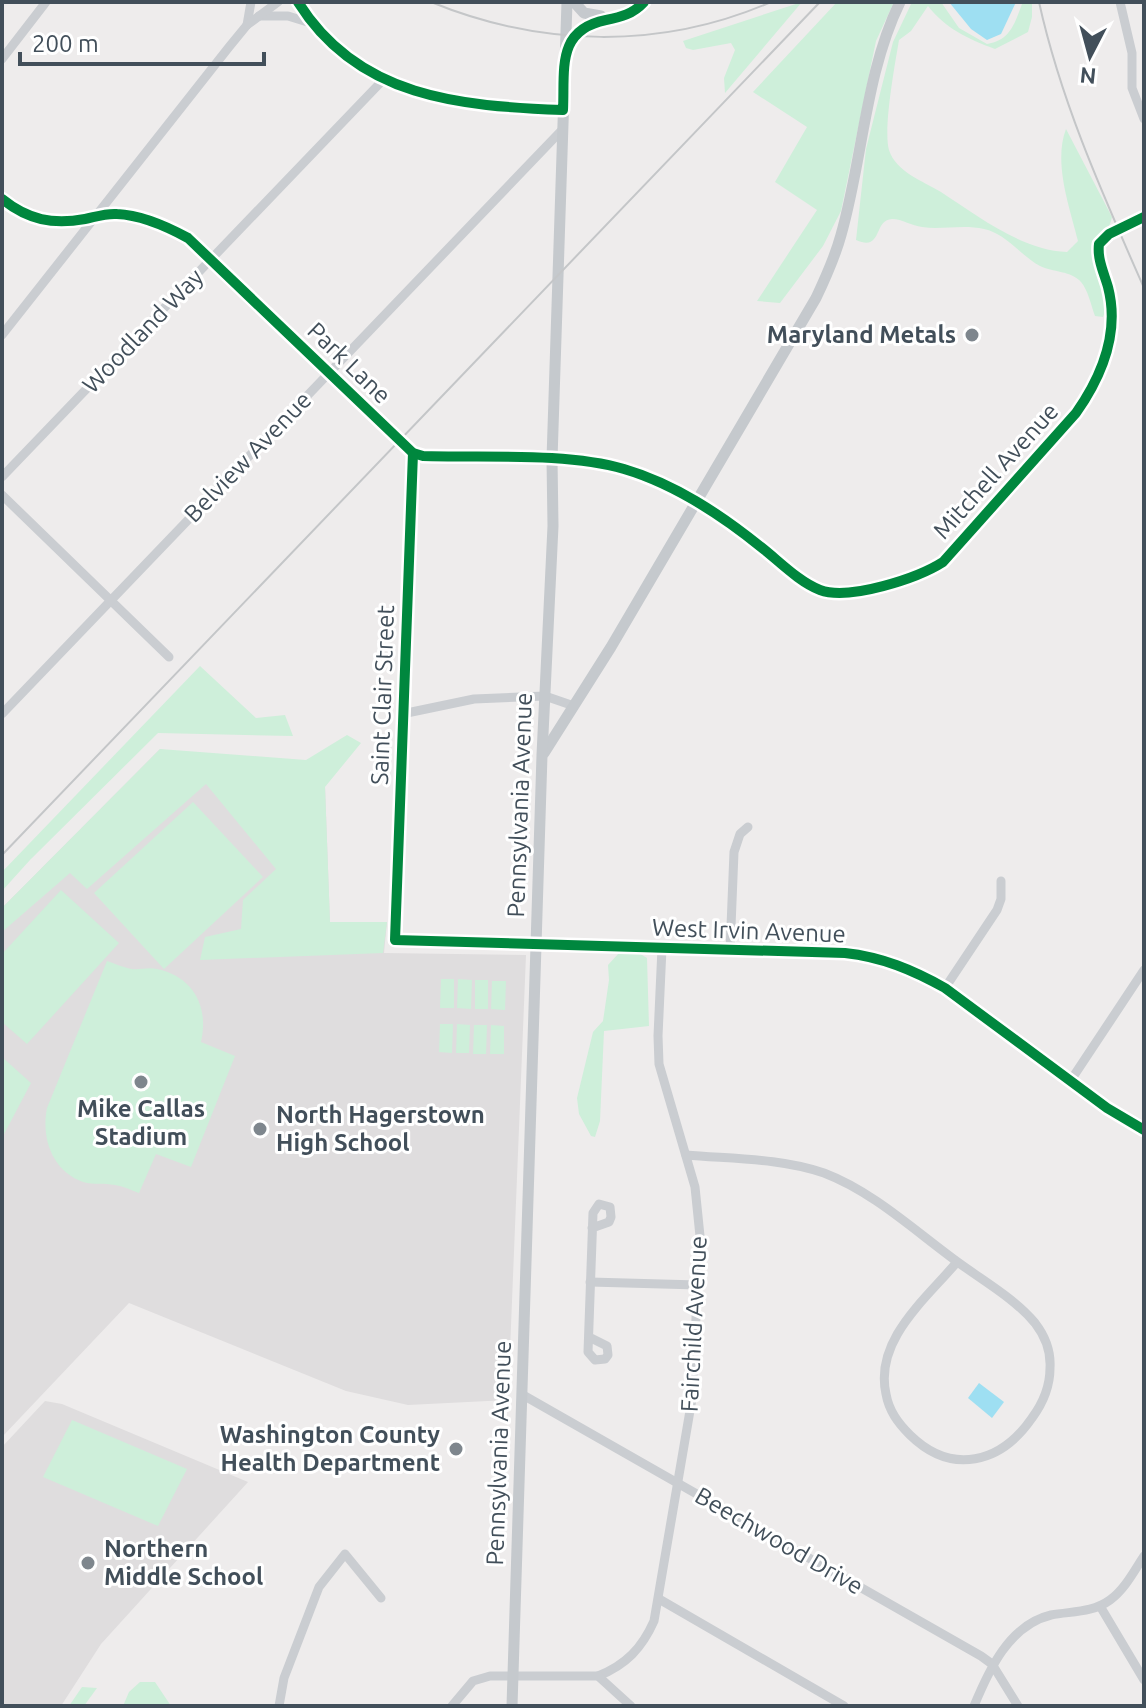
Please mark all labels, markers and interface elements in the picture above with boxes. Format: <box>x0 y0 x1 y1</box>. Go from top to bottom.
scale bar <box>20 16 264 66</box>
north arrow <box>1050 16 1130 96</box>
text: 200 m <box>32 30 99 57</box>
text: N <box>1078 63 1097 90</box>
street label: Woodland Way <box>77 263 209 398</box>
street label: Park Lane <box>302 317 396 409</box>
place label: Maryland Metals <box>767 321 956 348</box>
marker: Maryland Metals <box>963 326 981 344</box>
street label: Belview Avenue <box>179 386 317 527</box>
street label: Mitchell Avenue <box>928 397 1064 544</box>
street label: Saint Clair Street <box>366 604 399 786</box>
street label: Pennsylvania Avenue <box>502 692 537 918</box>
street label: West Irvin Avenue <box>652 914 846 947</box>
marker: Mike Callas Stadium <box>132 1073 150 1091</box>
place label: Mike Callas Stadium <box>77 1095 205 1150</box>
place label: North Hagerstown High School <box>276 1101 485 1156</box>
marker: North Hagerstown High School <box>251 1120 269 1138</box>
street label: Fairchild Avenue <box>675 1235 712 1413</box>
street label: Pennsylvania Avenue <box>481 1340 516 1566</box>
place label: Washington County Health Department <box>220 1421 440 1476</box>
marker: Washington County Health Department <box>447 1440 465 1458</box>
street label: Beechwood Drive <box>690 1481 868 1600</box>
place label: Northern Middle School <box>104 1535 263 1590</box>
marker: Northern Middle School <box>79 1554 97 1572</box>

